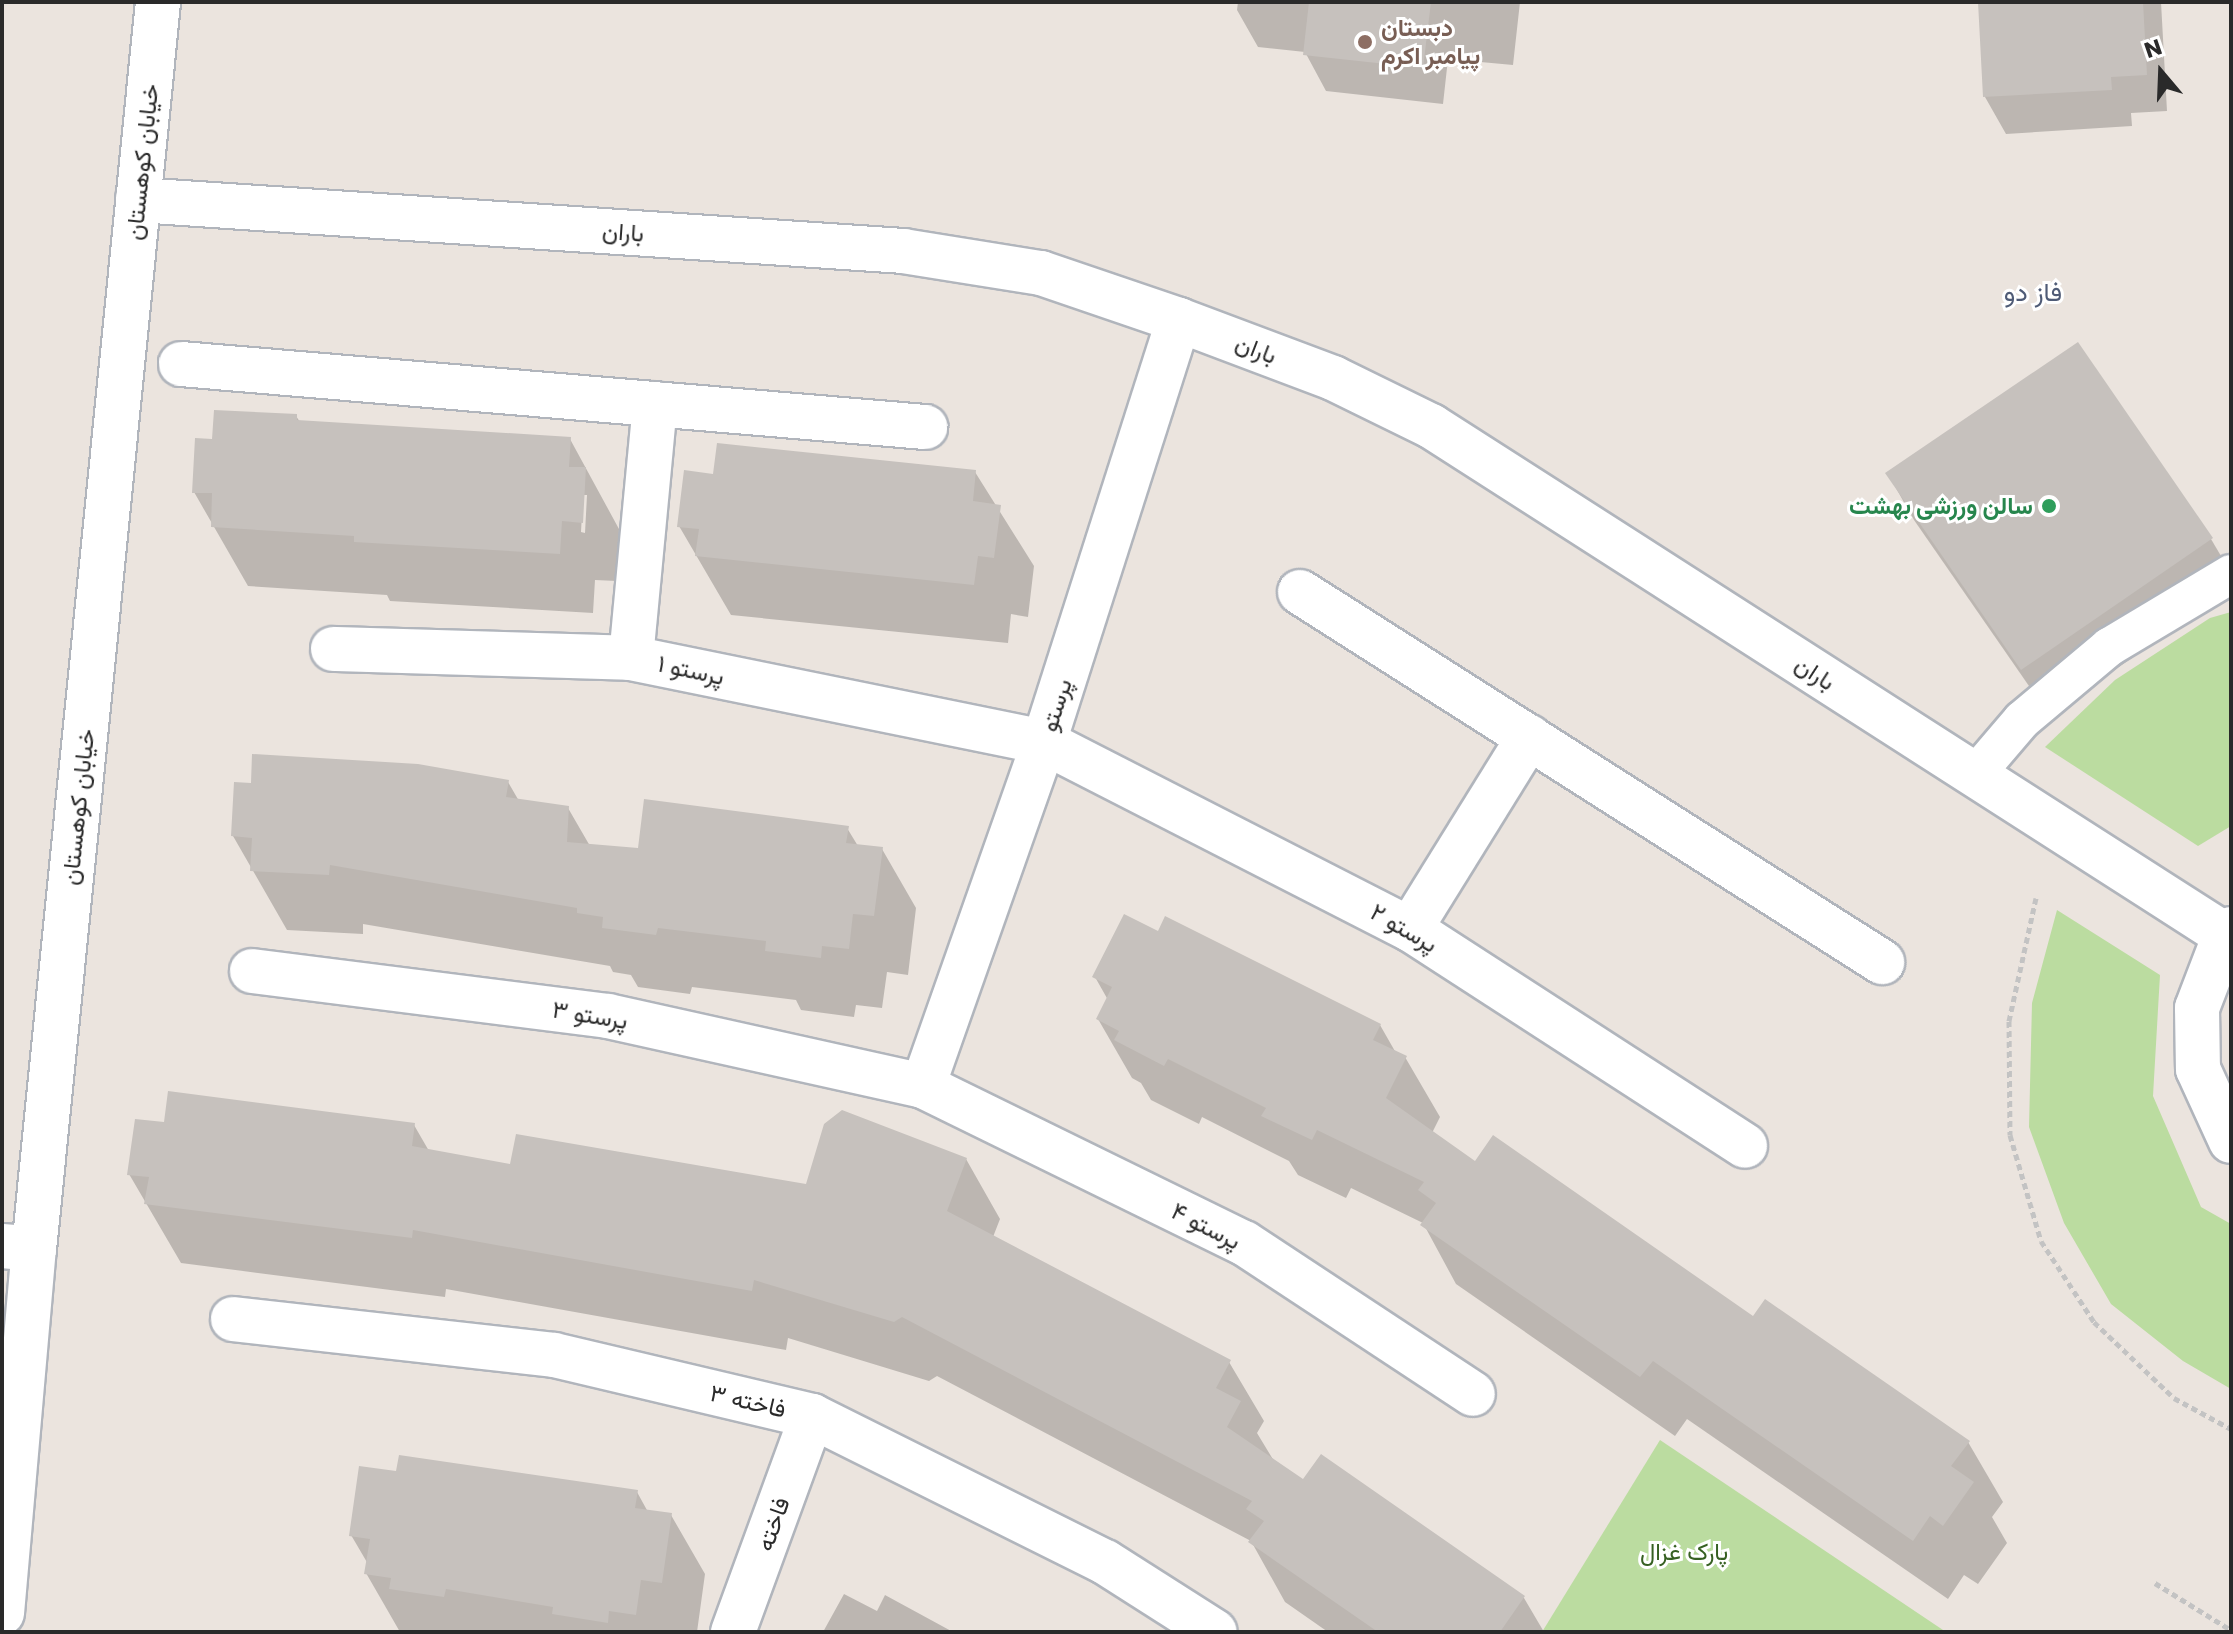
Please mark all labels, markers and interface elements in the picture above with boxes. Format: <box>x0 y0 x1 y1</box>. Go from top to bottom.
place label: دبستان پیامبر اکرم <box>1381 14 1480 70</box>
text: N <box>2140 31 2166 66</box>
north arrow <box>2121 32 2201 112</box>
marker: دبستان پیامبر اکرم <box>1356 33 1374 51</box>
street label: خیابان کوهستان <box>119 82 165 242</box>
street label: باران <box>601 216 645 248</box>
district label: فاز دو <box>2004 277 2062 309</box>
street label: باران <box>1231 328 1281 370</box>
place label: سالن ورزشی بهشت <box>1849 492 2033 520</box>
marker: سالن ورزشی بهشت <box>2040 497 2058 515</box>
street label: پرستو ۱ <box>655 649 727 691</box>
street label: باران <box>1790 650 1840 696</box>
street label: پرستو <box>1034 675 1078 735</box>
street label: خیابان کوهستان <box>55 727 101 887</box>
street label: پرستو ۲ <box>1365 897 1443 959</box>
street label: پرستو ۳ <box>550 995 630 1035</box>
street label: پرستو ۴ <box>1166 1196 1246 1256</box>
street label: فاخته ۳ <box>707 1378 789 1424</box>
street label: فاخته <box>750 1493 796 1555</box>
park label: پارک غزال <box>1640 1538 1728 1566</box>

